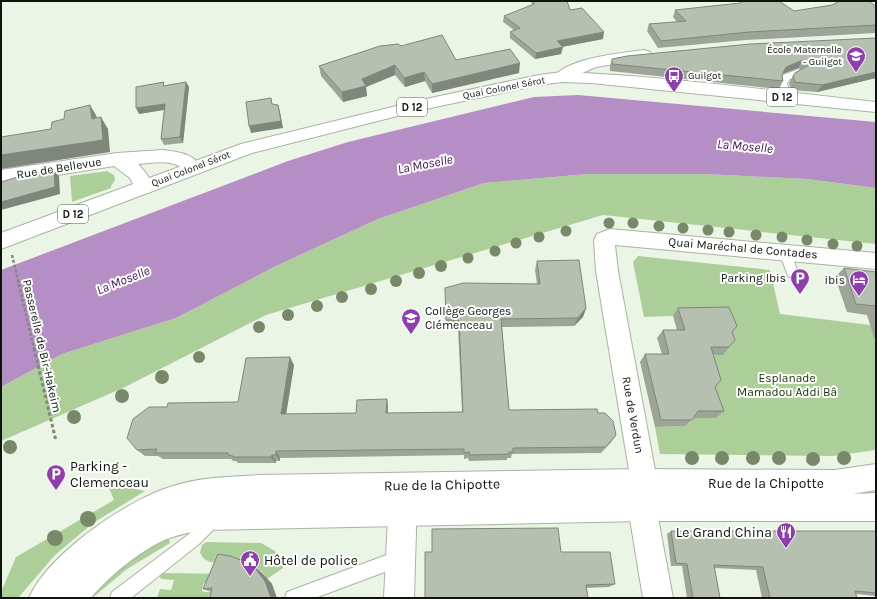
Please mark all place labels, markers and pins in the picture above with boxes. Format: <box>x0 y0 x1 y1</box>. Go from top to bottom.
place label: École Maternelle - Guilgot <box>767 44 842 68</box>
school or university icon: École Maternelle - Guilgot <box>845 45 867 73</box>
bus stop icon: Guilgot <box>663 65 685 93</box>
place label: Guilgot <box>688 70 721 82</box>
parking icon: Parking Ibis <box>789 267 811 295</box>
hotel icon: ibis <box>848 269 870 297</box>
place label: Parking Ibis <box>721 271 786 285</box>
place label: ibis <box>824 273 845 287</box>
place label: Collège Georges Clémenceau <box>425 304 511 332</box>
school or university icon: Collège Georges Clémenceau <box>400 307 422 335</box>
place label: Parking - Clemenceau <box>70 458 149 491</box>
parking icon: Parking - Clemenceau <box>45 463 67 491</box>
restaurant icon: Le Grand China <box>775 521 797 549</box>
place label: Le Grand China <box>676 524 772 541</box>
public building icon: Hôtel de police <box>239 549 261 577</box>
place label: Hôtel de police <box>264 552 358 569</box>

